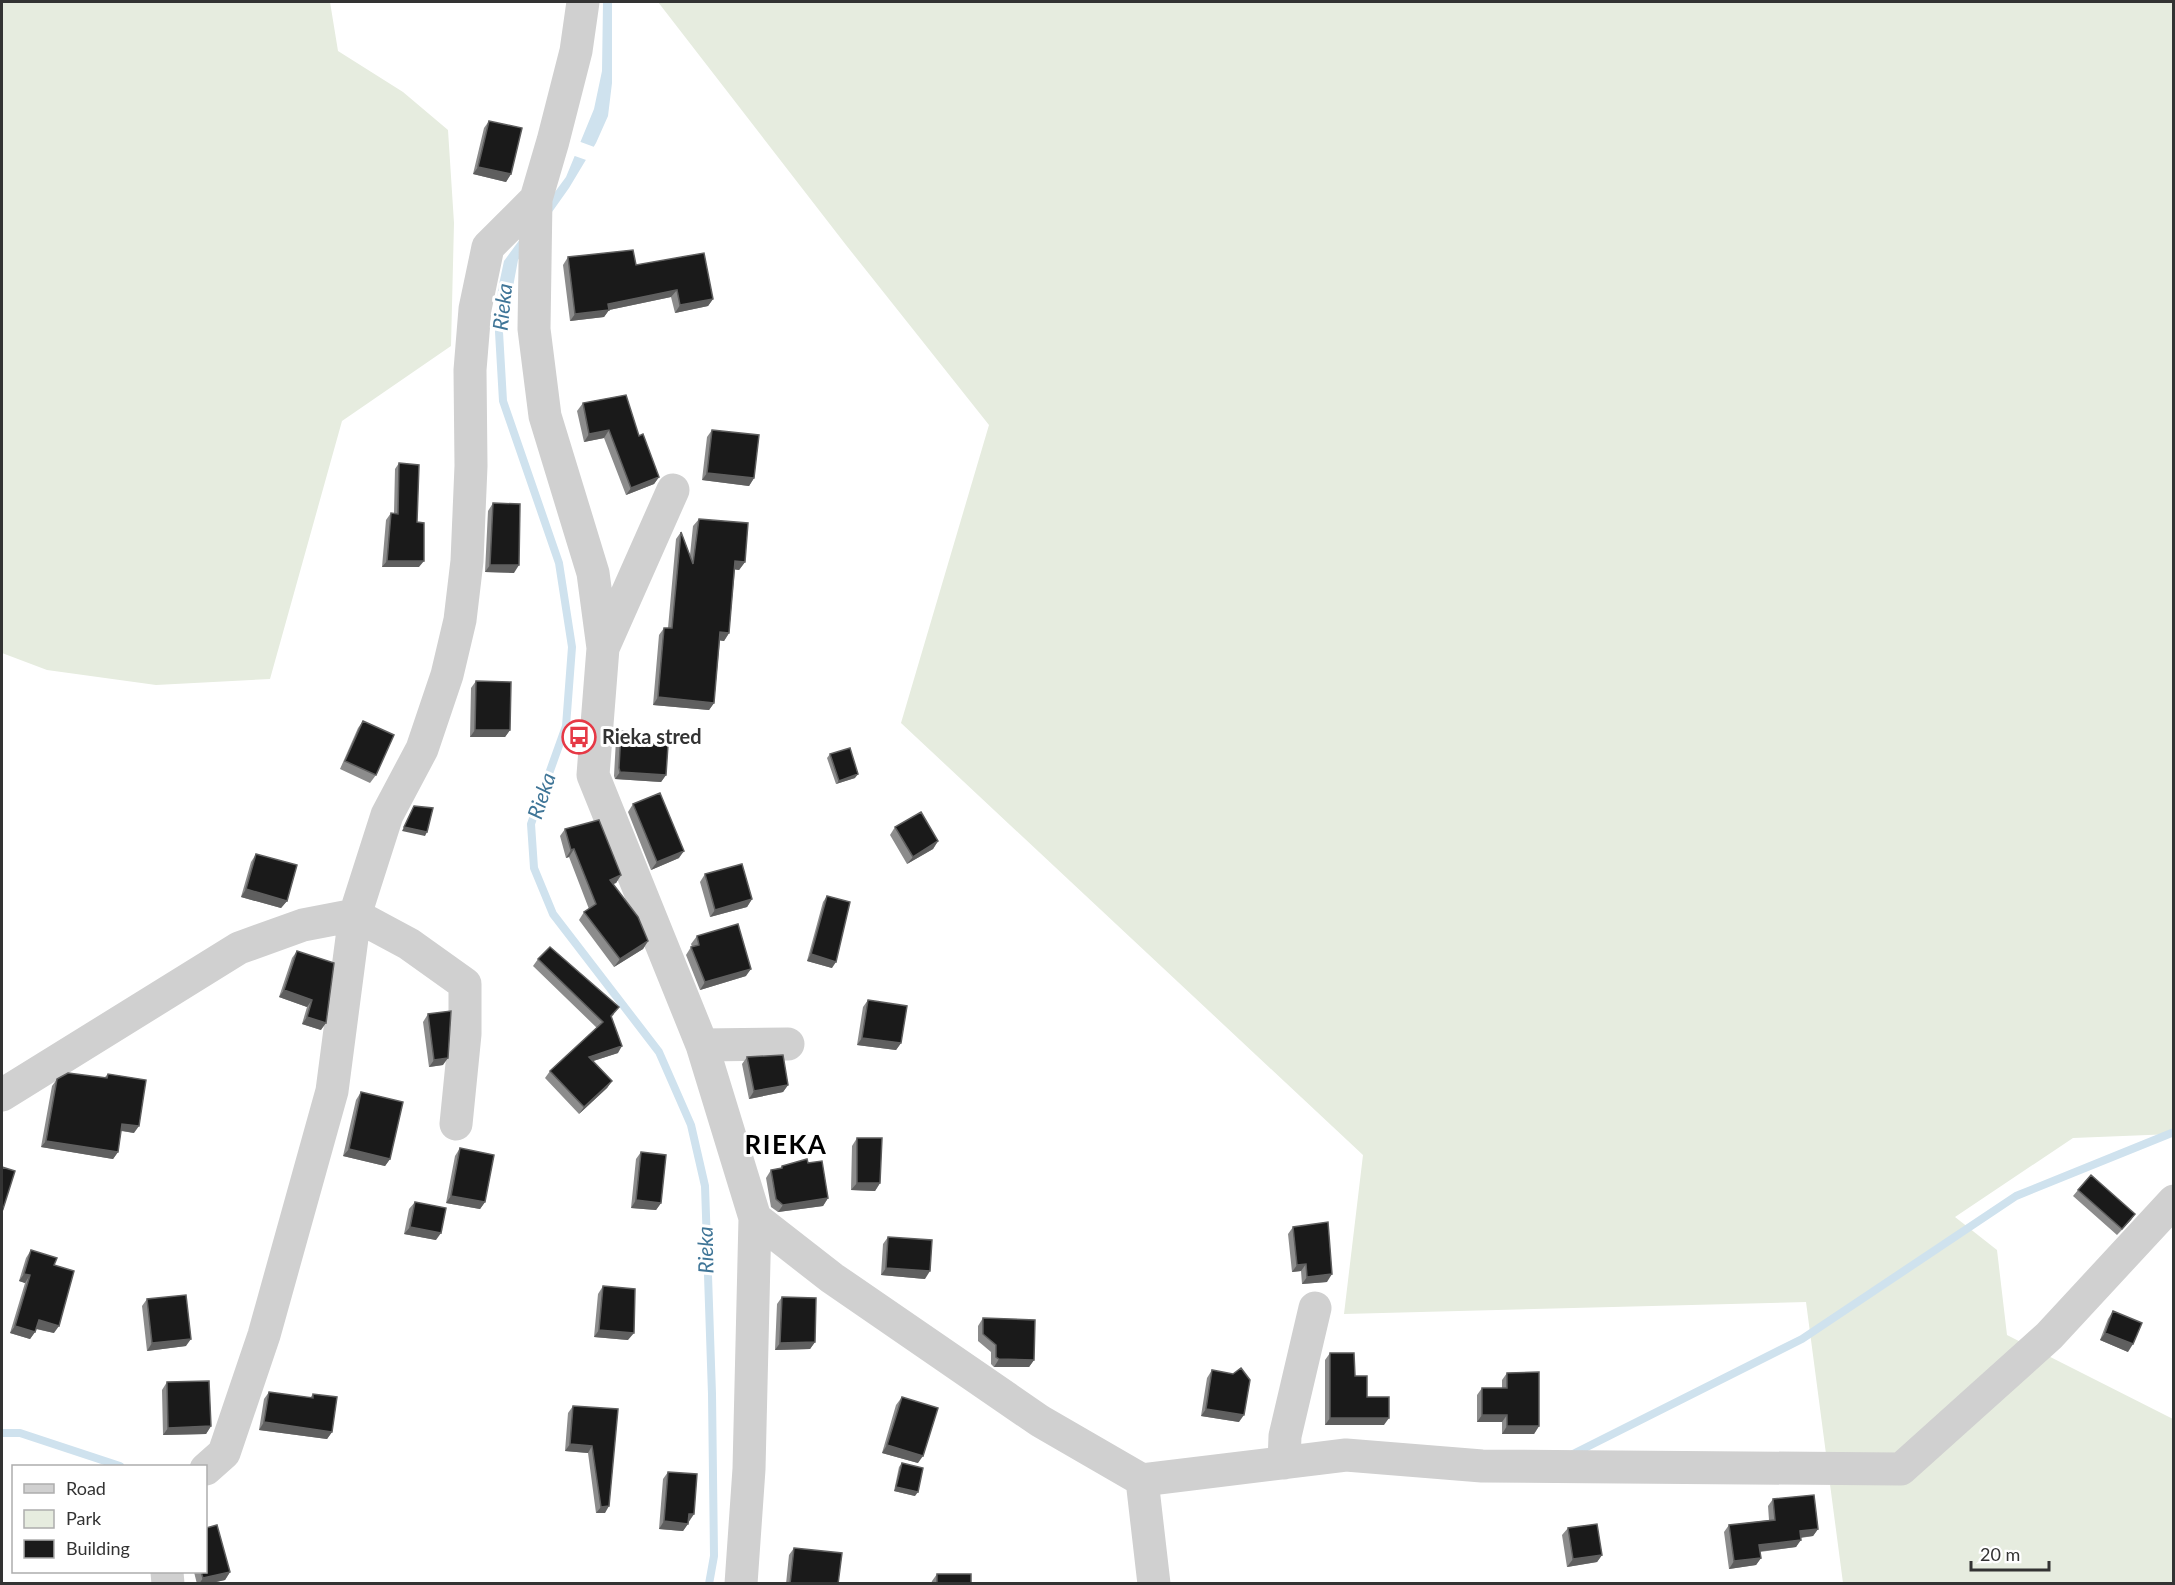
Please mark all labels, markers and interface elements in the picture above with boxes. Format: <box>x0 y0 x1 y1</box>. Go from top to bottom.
water label: Rieka <box>487 282 516 332</box>
bus stop icon: Rieka stred <box>561 719 597 755</box>
place label: Rieka stred <box>602 724 702 748</box>
water label: Rieka <box>521 769 560 822</box>
district label: RIEKA <box>745 1128 827 1160</box>
water label: Rieka <box>692 1226 717 1274</box>
legend <box>12 1465 207 1573</box>
text: Road <box>66 1477 106 1499</box>
text: Park <box>66 1507 102 1529</box>
scale bar <box>1971 1534 2049 1572</box>
text: Building <box>66 1537 130 1559</box>
text: 20 m <box>1980 1543 2020 1565</box>

